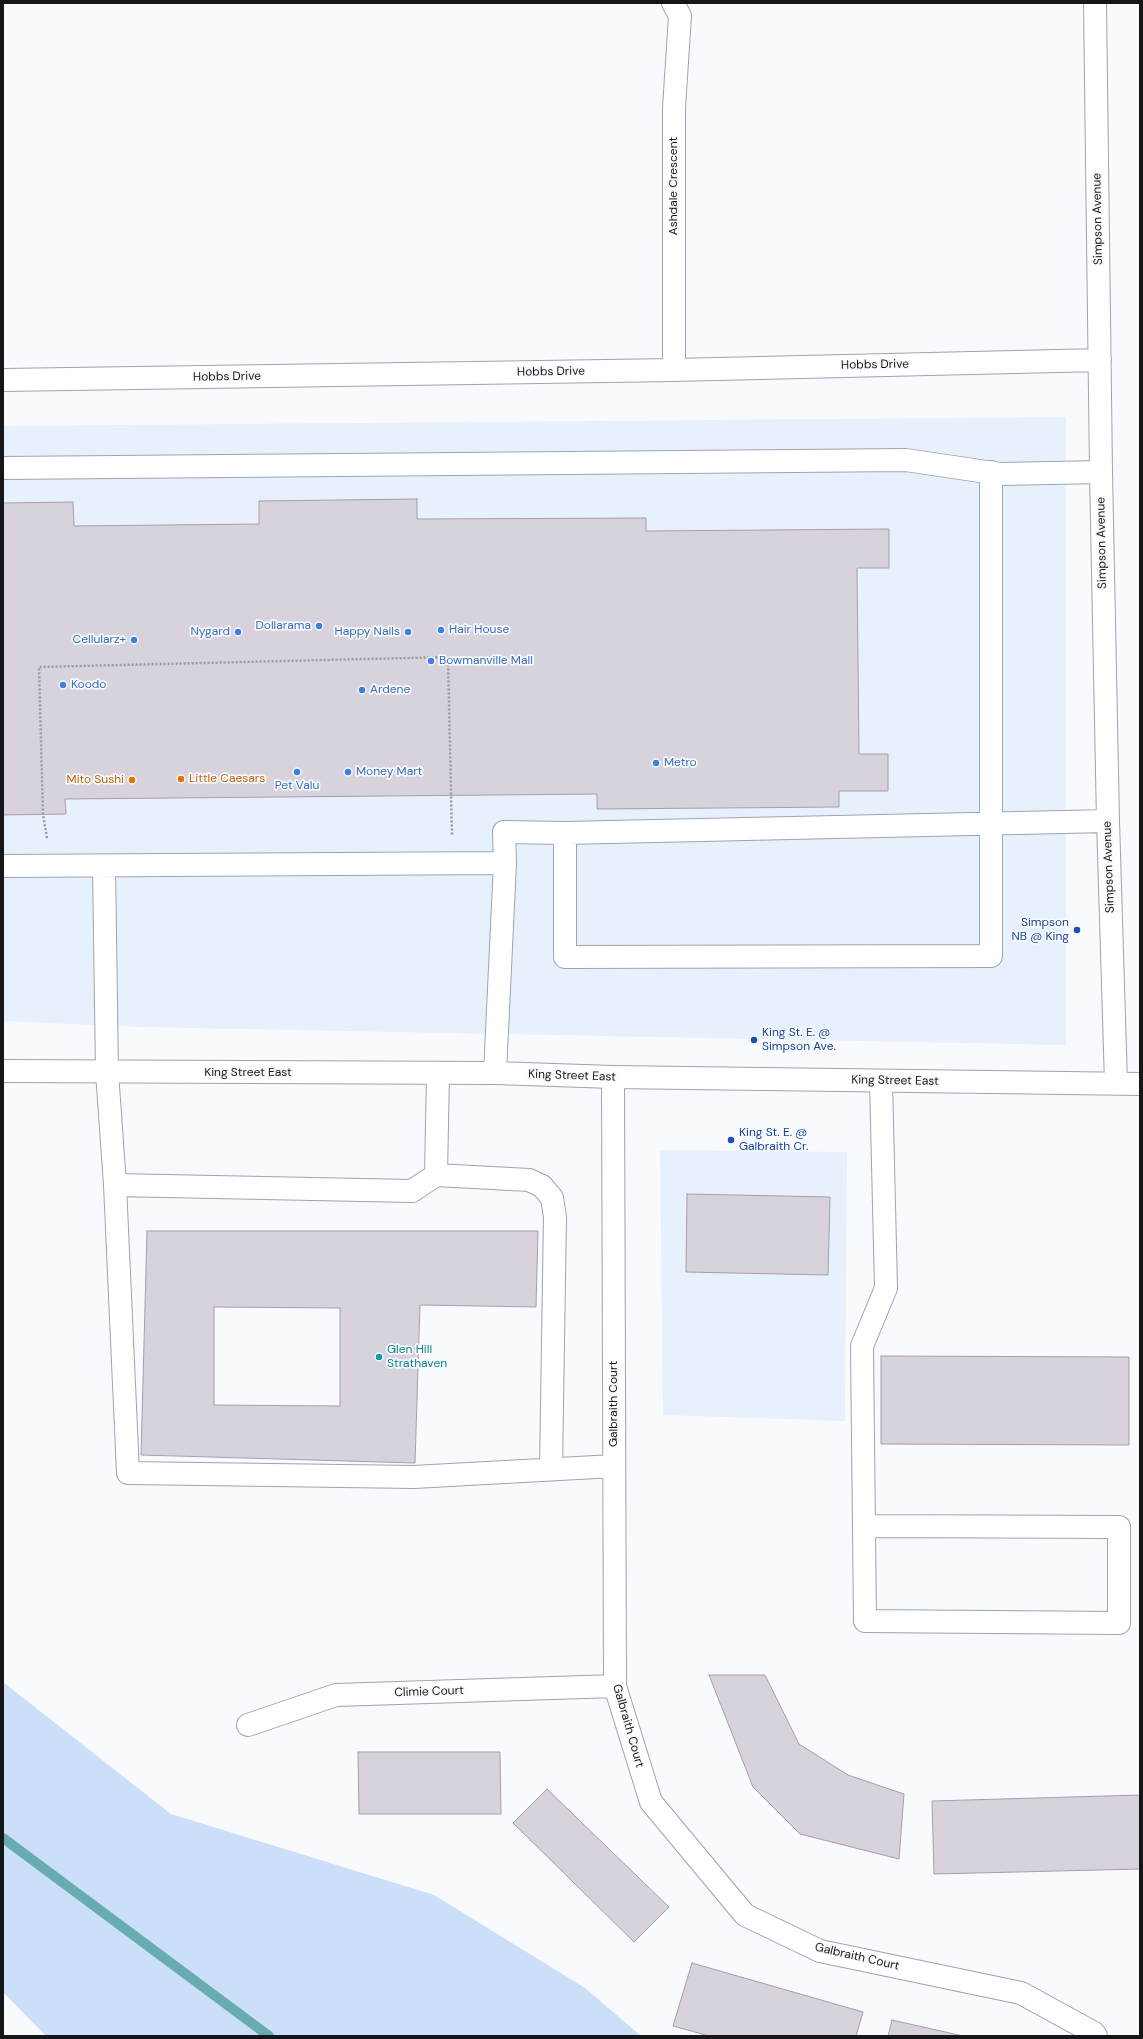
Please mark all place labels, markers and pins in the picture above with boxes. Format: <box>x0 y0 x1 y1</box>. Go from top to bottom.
place label: Dollarama <box>256 619 311 633</box>
marker: Dollarama <box>314 621 324 631</box>
place label: Hair House <box>449 623 509 637</box>
place label: Nygard <box>190 625 230 639</box>
place label: Happy Nails <box>334 625 400 639</box>
marker: Hair House <box>436 625 446 635</box>
marker: Nygard <box>233 627 243 637</box>
marker: Happy Nails <box>403 627 413 637</box>
place label: Cellularz+ <box>73 633 126 647</box>
marker: Cellularz+ <box>129 635 139 645</box>
place label: Bowmanville Mall <box>439 654 533 668</box>
marker: Bowmanville Mall <box>426 656 436 666</box>
place label: Koodo <box>71 678 106 692</box>
marker: Koodo <box>58 680 68 690</box>
place label: Ardene <box>370 683 410 697</box>
marker: Ardene <box>357 685 367 695</box>
place label: Metro <box>664 756 697 770</box>
marker: Metro <box>651 758 661 768</box>
place label: Money Mart <box>356 765 422 779</box>
marker: Pet Valu <box>292 767 302 777</box>
marker: Money Mart <box>343 767 353 777</box>
place label: Little Caesars <box>189 772 265 786</box>
place label: Mito Sushi <box>67 773 124 787</box>
marker: Little Caesars <box>176 774 186 784</box>
marker: Mito Sushi <box>127 775 137 785</box>
place label: Pet Valu <box>275 779 319 793</box>
place label: Simpson NB @ King <box>1012 916 1069 944</box>
marker: Simpson NB @ King <box>1072 925 1082 935</box>
place label: King St. E. @ Simpson Ave. <box>762 1026 836 1054</box>
marker: King St. E. @ Simpson Ave. <box>749 1035 759 1045</box>
place label: King St. E. @ Galbraith Cr. <box>739 1126 808 1154</box>
marker: King St. E. @ Galbraith Cr. <box>726 1135 736 1145</box>
place label: Glen Hill Strathaven <box>387 1343 447 1371</box>
marker: Glen Hill Strathaven <box>374 1352 384 1362</box>

